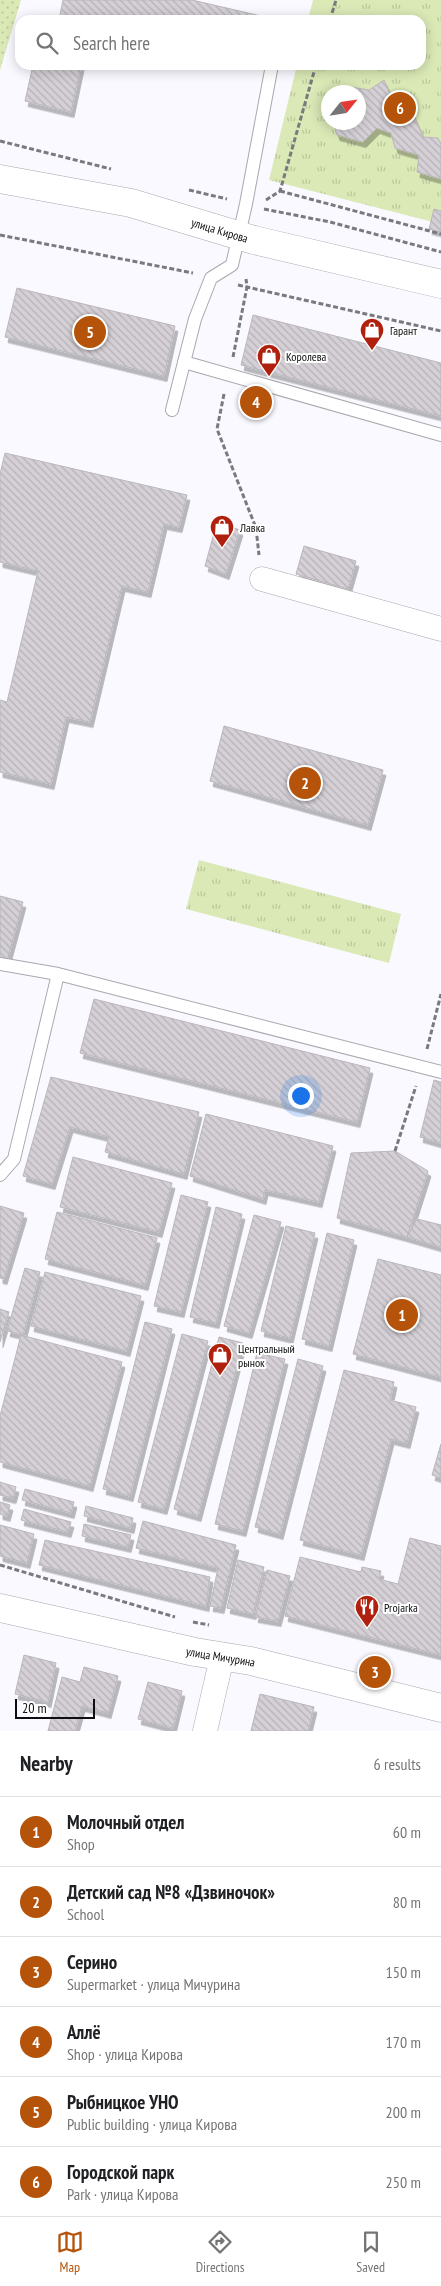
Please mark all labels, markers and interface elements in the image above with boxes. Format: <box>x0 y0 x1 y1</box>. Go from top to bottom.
search box <box>15 15 426 70</box>
icon: search <box>33 29 61 57</box>
text: Search here <box>73 31 150 55</box>
north arrow <box>321 85 366 130</box>
pin: 6 <box>384 89 416 127</box>
street label: улица Кирова <box>190 214 250 245</box>
pin: 5 <box>74 313 106 351</box>
shop icon: Гарант <box>359 317 385 351</box>
place label: Гарант <box>390 323 417 338</box>
shop icon: Королева <box>256 343 282 377</box>
place label: Королева <box>286 349 327 364</box>
pin: 4 <box>240 383 272 421</box>
shop icon: Лавка <box>209 514 235 548</box>
place label: Лавка <box>239 520 265 535</box>
pin: 2 <box>289 764 321 802</box>
your location <box>288 1083 314 1109</box>
pin: 1 <box>386 1296 418 1334</box>
place label: Центральный рынок <box>238 1341 295 1370</box>
shop icon: Центральный рынок <box>207 1342 233 1376</box>
restaurant icon: Projarka <box>354 1594 380 1628</box>
place label: Projarka <box>384 1600 418 1615</box>
street label: улица Мичурина <box>185 1643 257 1669</box>
pin: 3 <box>359 1653 391 1691</box>
scale bar <box>15 1696 95 1719</box>
text: 20 m <box>22 1699 47 1717</box>
text: Nearby <box>20 1750 73 1777</box>
text: 6 results <box>374 1754 421 1774</box>
text: Молочный отдел <box>67 1810 184 1834</box>
text: 1 <box>32 1822 40 1842</box>
text: 60 m <box>393 1822 421 1842</box>
text: Shop <box>67 1834 95 1854</box>
text: Детский сад №8 «Дзвиночок» <box>67 1880 275 1904</box>
text: 2 <box>32 1892 40 1912</box>
text: 80 m <box>393 1892 421 1912</box>
text: School <box>67 1904 104 1924</box>
text: Серино <box>67 1950 117 1974</box>
text: 3 <box>32 1962 40 1982</box>
text: 150 m <box>386 1962 421 1982</box>
text: Supermarket · улица Мичурина <box>67 1974 240 1994</box>
text: Аллё <box>67 2020 101 2044</box>
text: 4 <box>32 2032 40 2052</box>
text: 170 m <box>386 2032 421 2052</box>
text: Shop · улица Кирова <box>67 2044 183 2064</box>
text: Рыбницкое УНО <box>67 2090 179 2114</box>
text: 5 <box>32 2102 40 2122</box>
text: 200 m <box>386 2102 421 2122</box>
text: Public building · улица Кирова <box>67 2114 237 2134</box>
text: Городской парк <box>67 2160 174 2184</box>
text: 6 <box>32 2172 40 2192</box>
text: 250 m <box>386 2172 421 2192</box>
text: Park · улица Кирова <box>67 2184 178 2204</box>
tab: Map <box>56 2228 84 2276</box>
tab: Directions <box>196 2228 244 2276</box>
tab: Saved <box>356 2228 385 2276</box>

